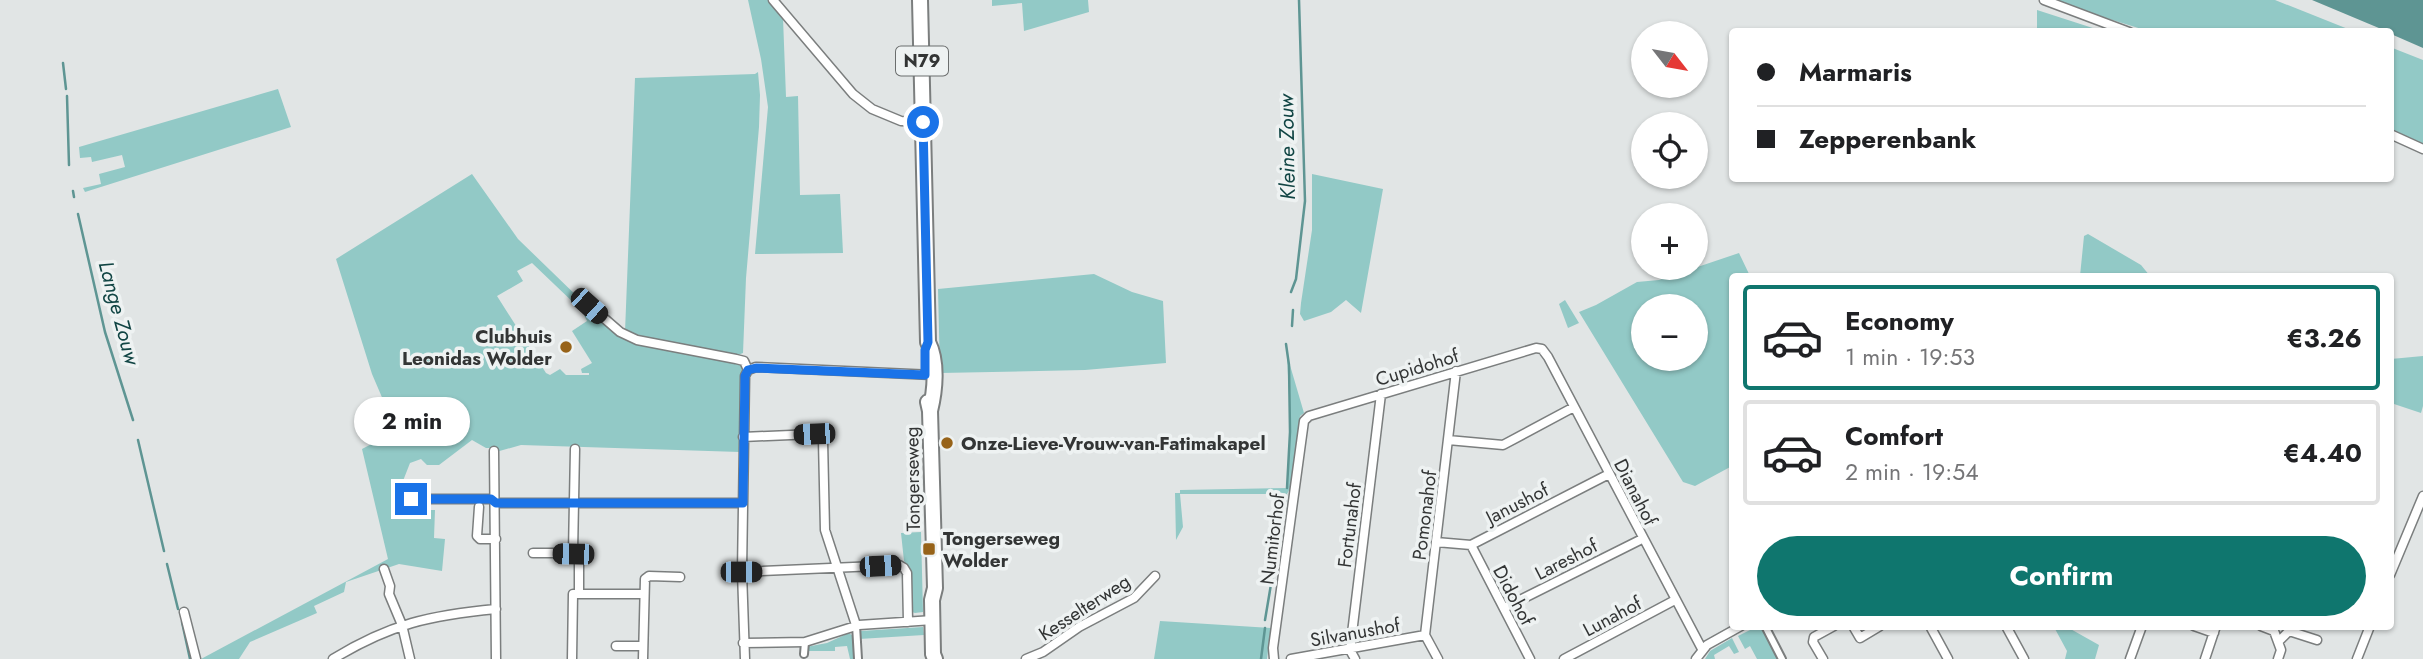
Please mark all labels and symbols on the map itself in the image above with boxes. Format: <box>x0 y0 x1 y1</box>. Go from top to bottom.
north arrow <box>1631 21 1708 98</box>
road number: N79 <box>896 46 948 76</box>
water label: Kleine Zouw <box>1271 93 1303 200</box>
route start <box>907 106 939 138</box>
water label: Lange Zouw <box>91 258 148 369</box>
car <box>567 284 612 328</box>
place label: Clubhuis Leonidas Wolder <box>402 323 552 372</box>
marker: Clubhuis Leonidas Wolder <box>558 339 574 355</box>
street label: Cupidohof <box>1372 342 1463 393</box>
callout: 2 min <box>353 398 469 447</box>
car <box>793 423 836 445</box>
street label: Tongerseweg <box>898 426 927 532</box>
place label: Onze-Lieve-Vrouw-van-Fatimakapel <box>961 430 1266 457</box>
marker: Onze-Lieve-Vrouw-van-Fatimakapel <box>939 435 955 451</box>
street label: Dianahof <box>1607 454 1664 531</box>
street label: Pomonahof <box>1406 468 1443 562</box>
street label: Janushof <box>1479 476 1554 532</box>
street label: Fortunahof <box>1331 481 1368 569</box>
route end <box>395 483 427 515</box>
street label: Numitorhof <box>1254 491 1292 586</box>
place label: Tongerseweg Wolder <box>943 525 1060 574</box>
street label: Lareshof <box>1530 532 1603 587</box>
marker: Tongerseweg Wolder <box>921 541 937 557</box>
car <box>552 543 595 565</box>
car <box>859 554 902 578</box>
street label: Didohof <box>1486 560 1541 631</box>
car <box>721 562 763 583</box>
street label: Kesselterweg <box>1033 568 1135 647</box>
street label: Lunahof <box>1578 589 1647 643</box>
street label: Silvanushof <box>1308 611 1403 654</box>

